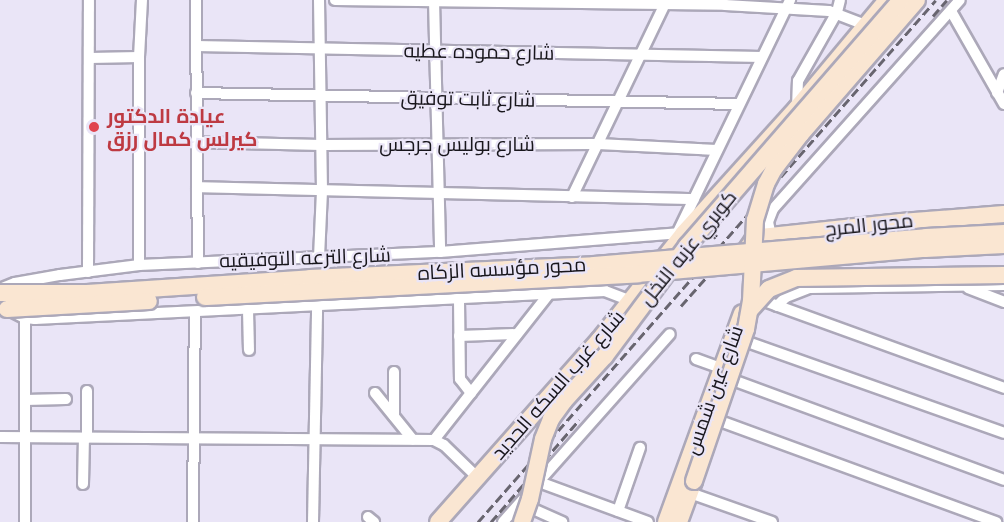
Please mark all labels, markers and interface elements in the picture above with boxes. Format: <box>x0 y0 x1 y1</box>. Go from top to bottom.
street label: شارع حموده عطيه <box>403 39 555 65</box>
street label: شارع ثابت توفيق <box>400 86 536 112</box>
place label: عيادة الدكتور كيرلس كمال رزق <box>107 104 257 151</box>
marker: عيادة الدكتور كيرلس كمال رزق <box>85 118 103 136</box>
street label: شارع بوليس جرجس <box>379 132 535 156</box>
street label: كوبري عزبه النخل <box>634 186 742 310</box>
street label: محور المرج <box>824 208 914 242</box>
street label: شارع الترعه التوفيقيه <box>219 243 391 273</box>
street label: محور مؤسسه الزكاه <box>417 253 587 285</box>
street label: شارع غرب السكه الحديد <box>487 305 629 465</box>
street label: شارع عين شمس <box>680 322 748 458</box>

